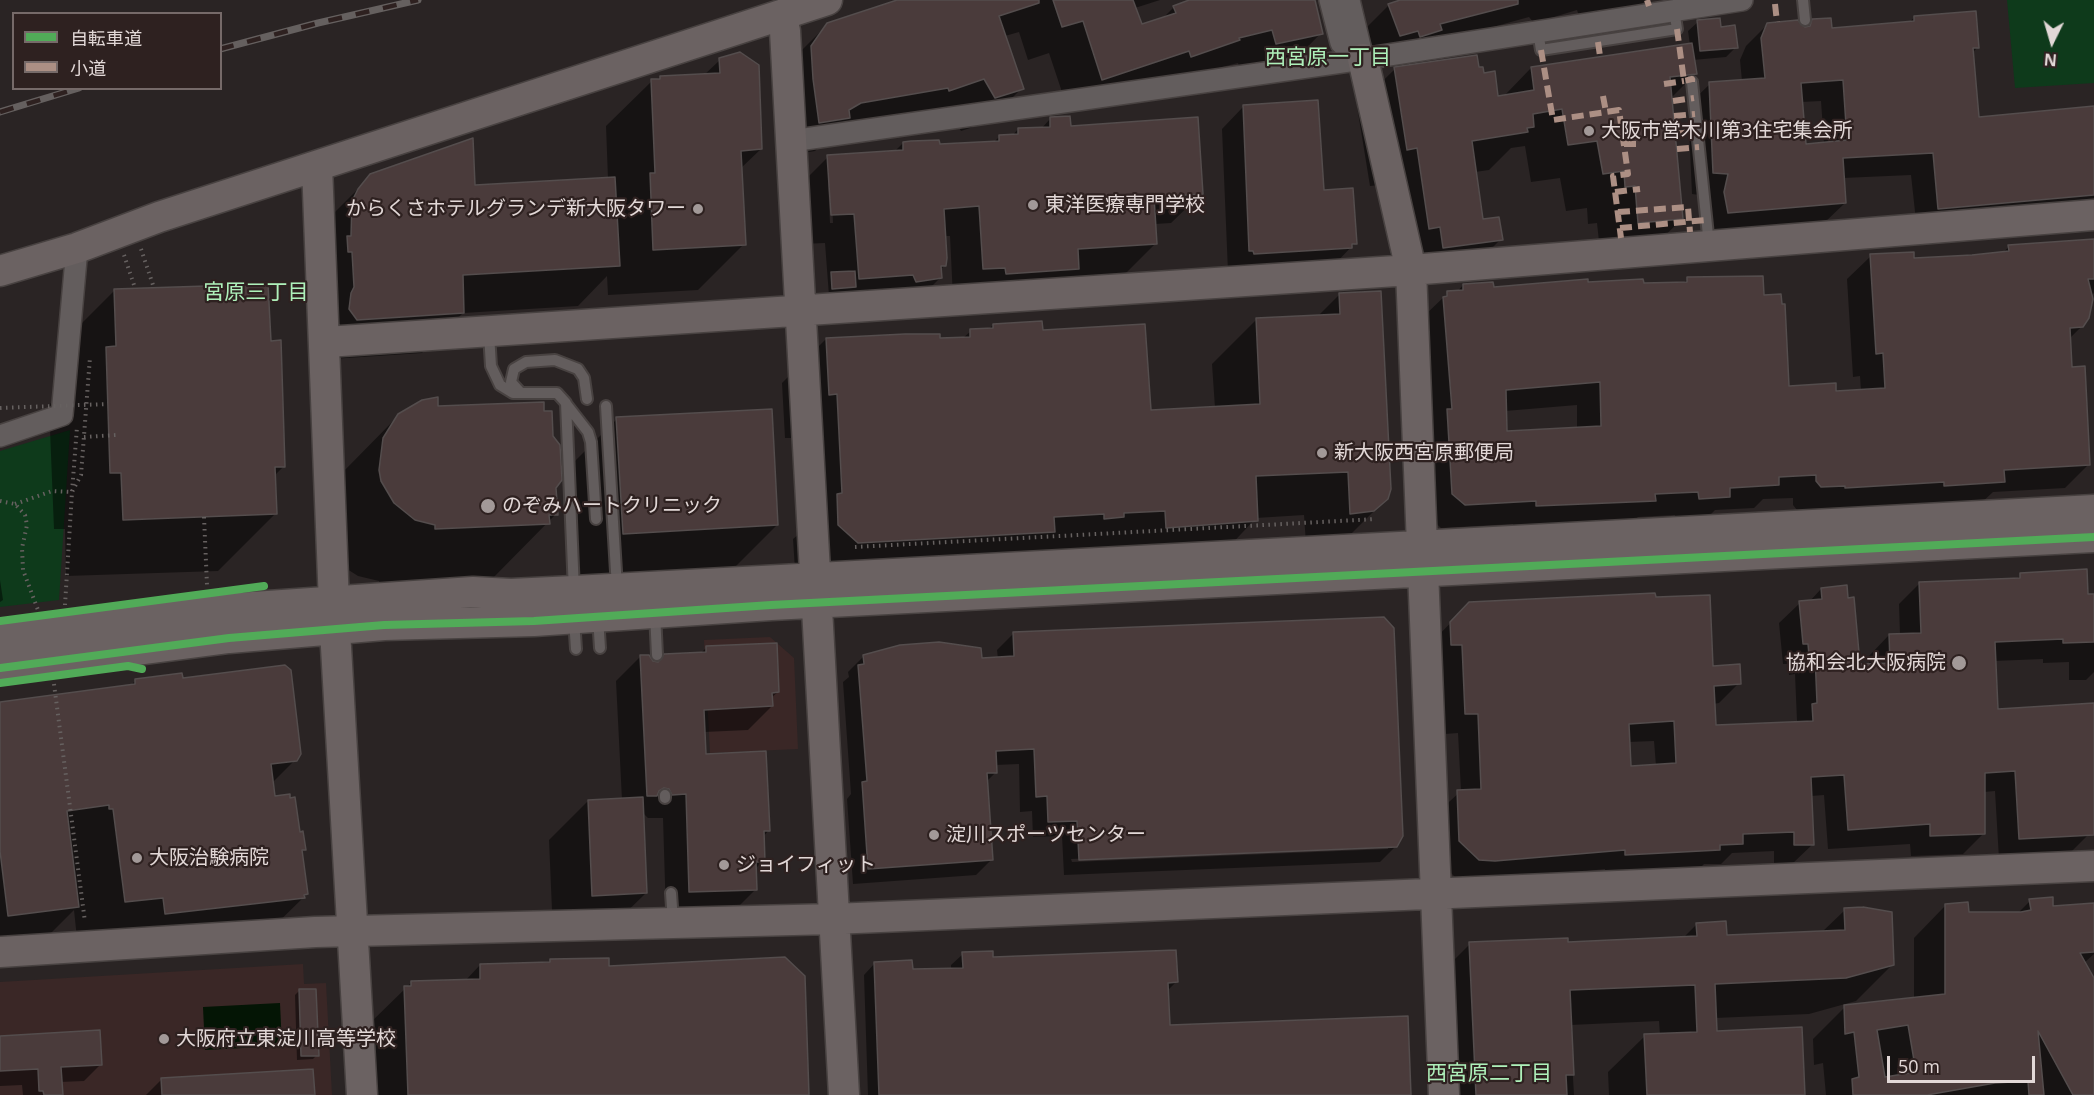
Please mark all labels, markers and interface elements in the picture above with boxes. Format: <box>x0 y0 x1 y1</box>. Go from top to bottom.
legend <box>12 12 222 90</box>
north arrow <box>2022 12 2082 72</box>
text: 自転車道 <box>70 26 142 50</box>
district label: 西宮原一丁目 <box>1265 45 1391 71</box>
text: N <box>2043 48 2058 71</box>
text: 小道 <box>70 56 106 80</box>
place label: 大阪市営木川第3住宅集会所 <box>1601 119 1852 143</box>
marker: 大阪市営木川第3住宅集会所 <box>1582 124 1596 138</box>
place label: 東洋医療専門学校 <box>1045 193 1205 217</box>
place label: からくさホテルグランデ新大阪タワー <box>346 197 686 221</box>
marker: 東洋医療専門学校 <box>1026 198 1040 212</box>
marker: からくさホテルグランデ新大阪タワー <box>691 202 705 216</box>
district label: 宮原三丁目 <box>204 280 308 306</box>
place label: 新大阪西宮原郵便局 <box>1334 441 1514 465</box>
marker: 新大阪西宮原郵便局 <box>1315 446 1329 460</box>
place label: のぞみハートクリニック <box>502 494 722 518</box>
marker: のぞみハートクリニック <box>479 497 497 515</box>
place label: 協和会北大阪病院 <box>1786 651 1946 675</box>
marker: 協和会北大阪病院 <box>1950 654 1968 672</box>
place label: 淀川スポーツセンター <box>946 823 1146 847</box>
marker: 淀川スポーツセンター <box>927 828 941 842</box>
place label: 大阪治験病院 <box>149 846 269 870</box>
marker: 大阪治験病院 <box>130 851 144 865</box>
place label: ジョイフィット <box>736 853 876 877</box>
marker: ジョイフィット <box>717 858 731 872</box>
place label: 大阪府立東淀川高等学校 <box>176 1027 396 1051</box>
marker: 大阪府立東淀川高等学校 <box>157 1032 171 1046</box>
scale bar <box>1890 1044 2038 1082</box>
text: 50 m <box>1898 1054 1940 1078</box>
district label: 西宮原二丁目 <box>1426 1061 1552 1087</box>

